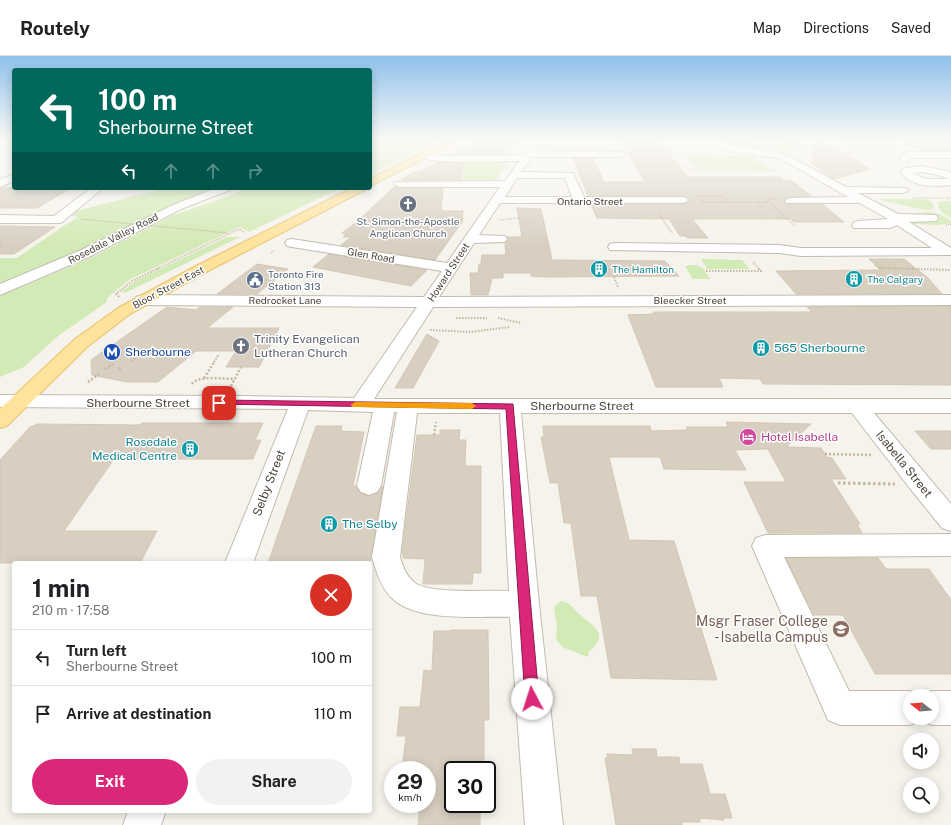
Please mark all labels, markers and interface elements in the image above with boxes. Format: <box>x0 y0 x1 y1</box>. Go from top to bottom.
text: Routely <box>20 17 90 39</box>
text: Map <box>753 20 781 36</box>
text: Directions <box>803 20 869 36</box>
text: Saved <box>891 20 931 36</box>
text: 100 m <box>98 83 177 116</box>
icon: left <box>32 84 84 136</box>
text: Sherbourne Street <box>98 117 254 138</box>
icon: left <box>118 160 140 182</box>
icon: ahead <box>160 160 182 182</box>
icon: ahead <box>202 160 224 182</box>
icon: right <box>244 160 266 182</box>
church icon: St. Simon-the-Apostle Anglican Church <box>398 194 418 214</box>
street label: Ontario Street <box>557 195 623 207</box>
street label: Rosedale Valley Road <box>66 210 160 266</box>
place label: St. Simon-the-Apostle Anglican Church <box>357 215 460 239</box>
street label: Howard Street <box>424 240 472 304</box>
street label: Glen Road <box>346 245 396 265</box>
building icon: The Hamilton <box>589 259 609 279</box>
street label: Bloor Street East <box>130 263 206 311</box>
place label: The Hamilton <box>612 263 674 275</box>
place label: Toronto Fire Station 313 <box>268 268 324 292</box>
building icon: The Calgary <box>844 269 864 289</box>
public building icon: Toronto Fire Station 313 <box>245 270 265 290</box>
place label: The Calgary <box>867 273 924 285</box>
street label: Redrocket Lane <box>249 294 322 306</box>
street label: Bleecker Street <box>654 294 726 306</box>
place label: Trinity Evangelican Lutheran Church <box>254 332 360 360</box>
church icon: Trinity Evangelican Lutheran Church <box>231 336 251 356</box>
building icon: 565 Sherbourne <box>751 338 771 358</box>
place label: 565 Sherbourne <box>774 341 866 355</box>
metro station icon: Sherbourne <box>102 342 122 362</box>
place label: Sherbourne <box>125 345 191 359</box>
pin <box>202 386 236 420</box>
icon: arrive <box>208 392 230 414</box>
street label: Sherbourne Street <box>86 396 190 410</box>
street label: Sherbourne Street <box>530 399 634 413</box>
hotel icon: Hotel Isabella <box>738 427 758 447</box>
street label: Isabella Street <box>873 428 935 500</box>
place label: Hotel Isabella <box>761 430 838 444</box>
place label: Rosedale Medical Centre <box>92 435 177 463</box>
building icon: Rosedale Medical Centre <box>180 439 200 459</box>
street label: Selby Street <box>250 448 288 518</box>
building icon: The Selby <box>319 514 339 534</box>
place label: The Selby <box>342 517 398 531</box>
text: 1 min <box>32 574 90 602</box>
button: close <box>310 574 352 616</box>
text: 210 m · 17:58 <box>32 603 109 618</box>
place label: Msgr Fraser College - Isabella Campus <box>696 613 828 645</box>
school or university icon: Msgr Fraser College - Isabella Campus <box>831 619 851 639</box>
text: Turn left <box>66 642 127 659</box>
icon: left <box>32 647 54 669</box>
text: 100 m <box>311 649 352 666</box>
text: Sherbourne Street <box>66 659 178 674</box>
position arrow <box>511 678 553 720</box>
north arrow <box>903 689 939 725</box>
map controls <box>903 689 939 813</box>
icon: arrive <box>32 703 54 725</box>
text: Arrive at destination <box>66 705 211 722</box>
text: 110 m <box>314 705 352 722</box>
button: sound <box>903 733 939 769</box>
button: Exit <box>32 759 188 805</box>
button: Share <box>196 759 352 805</box>
speed limit sign: 30 <box>444 761 496 813</box>
text: 29 <box>397 770 423 794</box>
button: search <box>903 777 939 813</box>
text: km/h <box>398 791 422 803</box>

